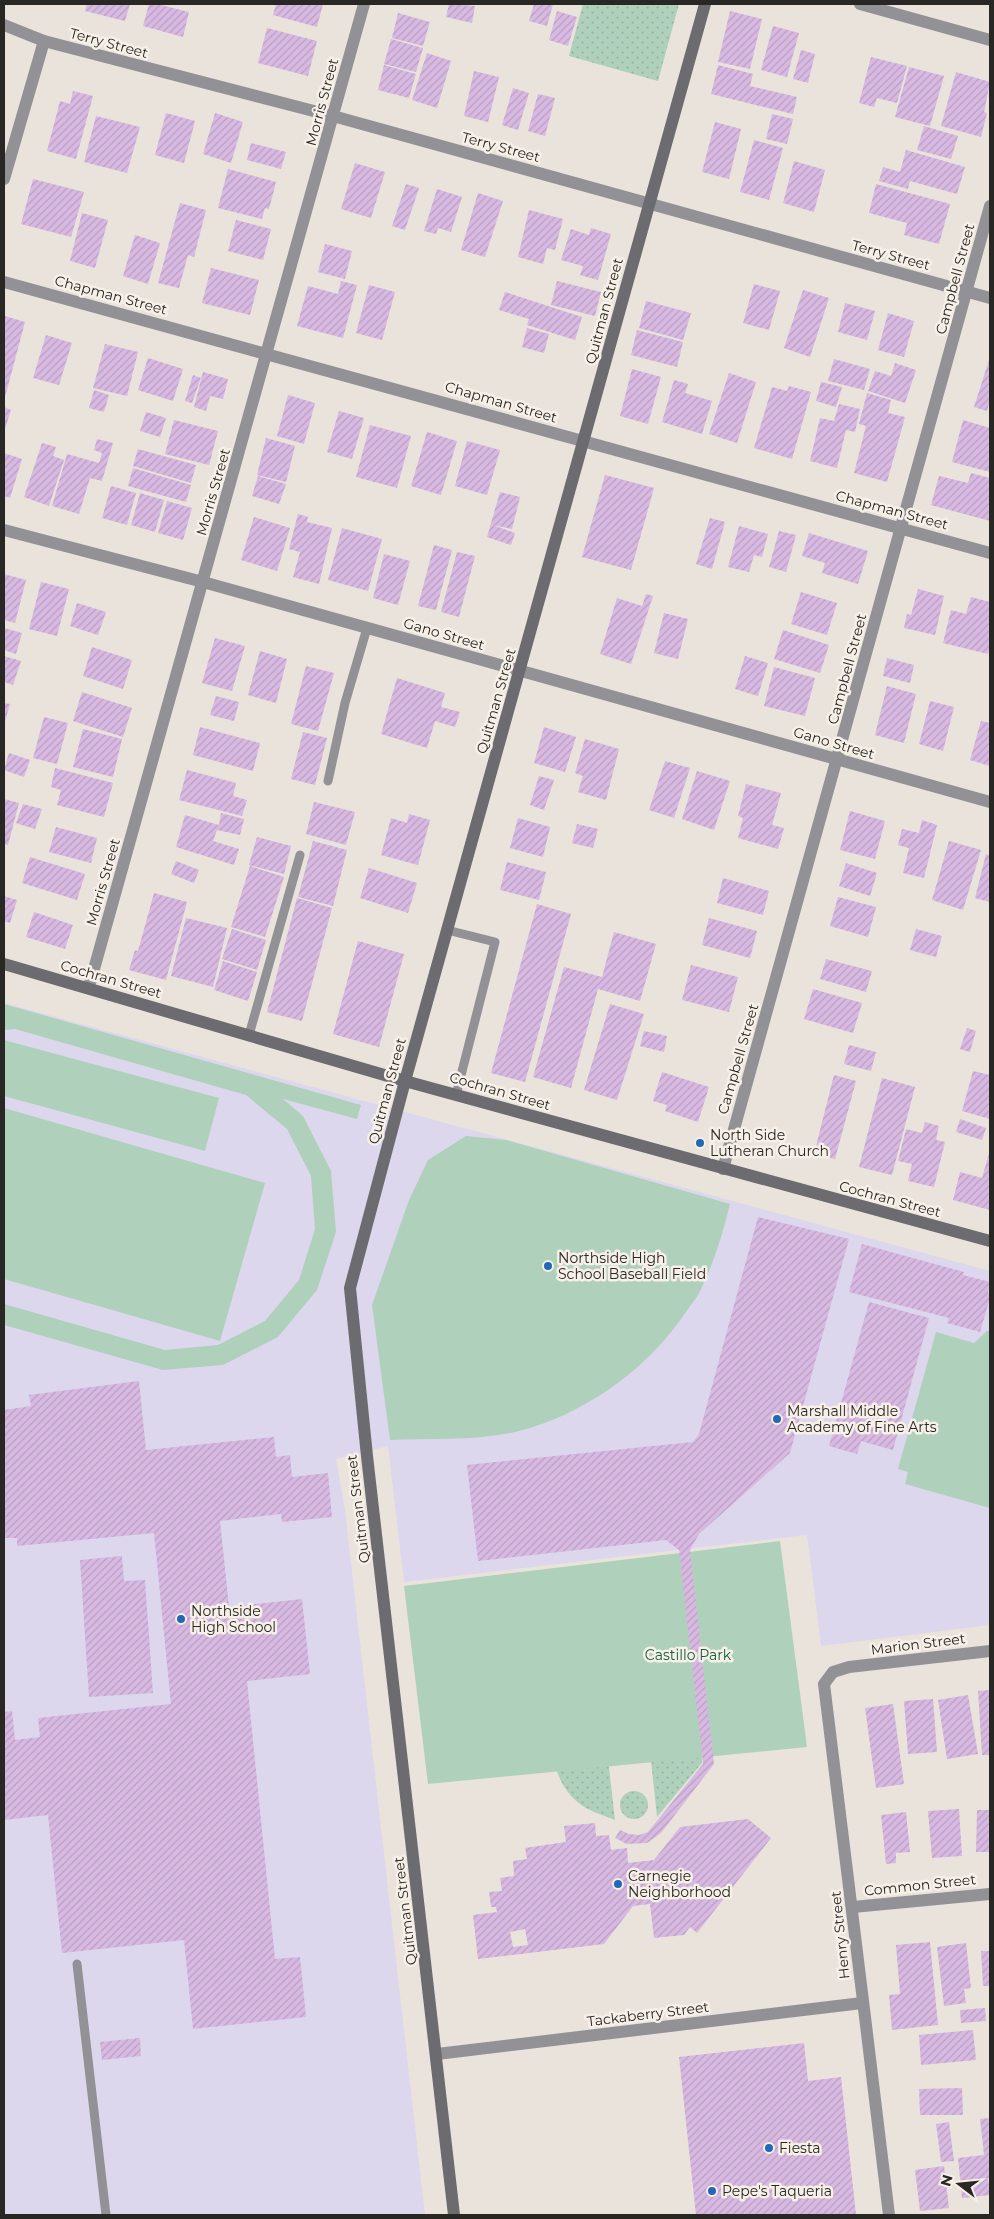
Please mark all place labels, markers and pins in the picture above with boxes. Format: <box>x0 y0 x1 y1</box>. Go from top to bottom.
place label: North Side Lutheran Church <box>710 1126 829 1160</box>
marker: North Side Lutheran Church <box>694 1137 706 1149</box>
place label: Northside High School Baseball Field <box>558 1249 706 1283</box>
marker: Northside High School Baseball Field <box>542 1260 554 1272</box>
place label: Marshall Middle Academy of Fine Arts <box>787 1402 937 1436</box>
marker: Marshall Middle Academy of Fine Arts <box>771 1413 783 1425</box>
place label: Northside High School <box>191 1602 276 1636</box>
marker: Northside High School <box>175 1613 187 1625</box>
place label: Carnegie Neighborhood <box>628 1867 731 1901</box>
marker: Carnegie Neighborhood <box>612 1878 624 1890</box>
place label: Fiesta <box>779 2139 821 2157</box>
marker: Fiesta <box>763 2142 775 2154</box>
place label: Pepe's Taqueria <box>722 2182 832 2200</box>
marker: Pepe's Taqueria <box>706 2185 718 2197</box>

